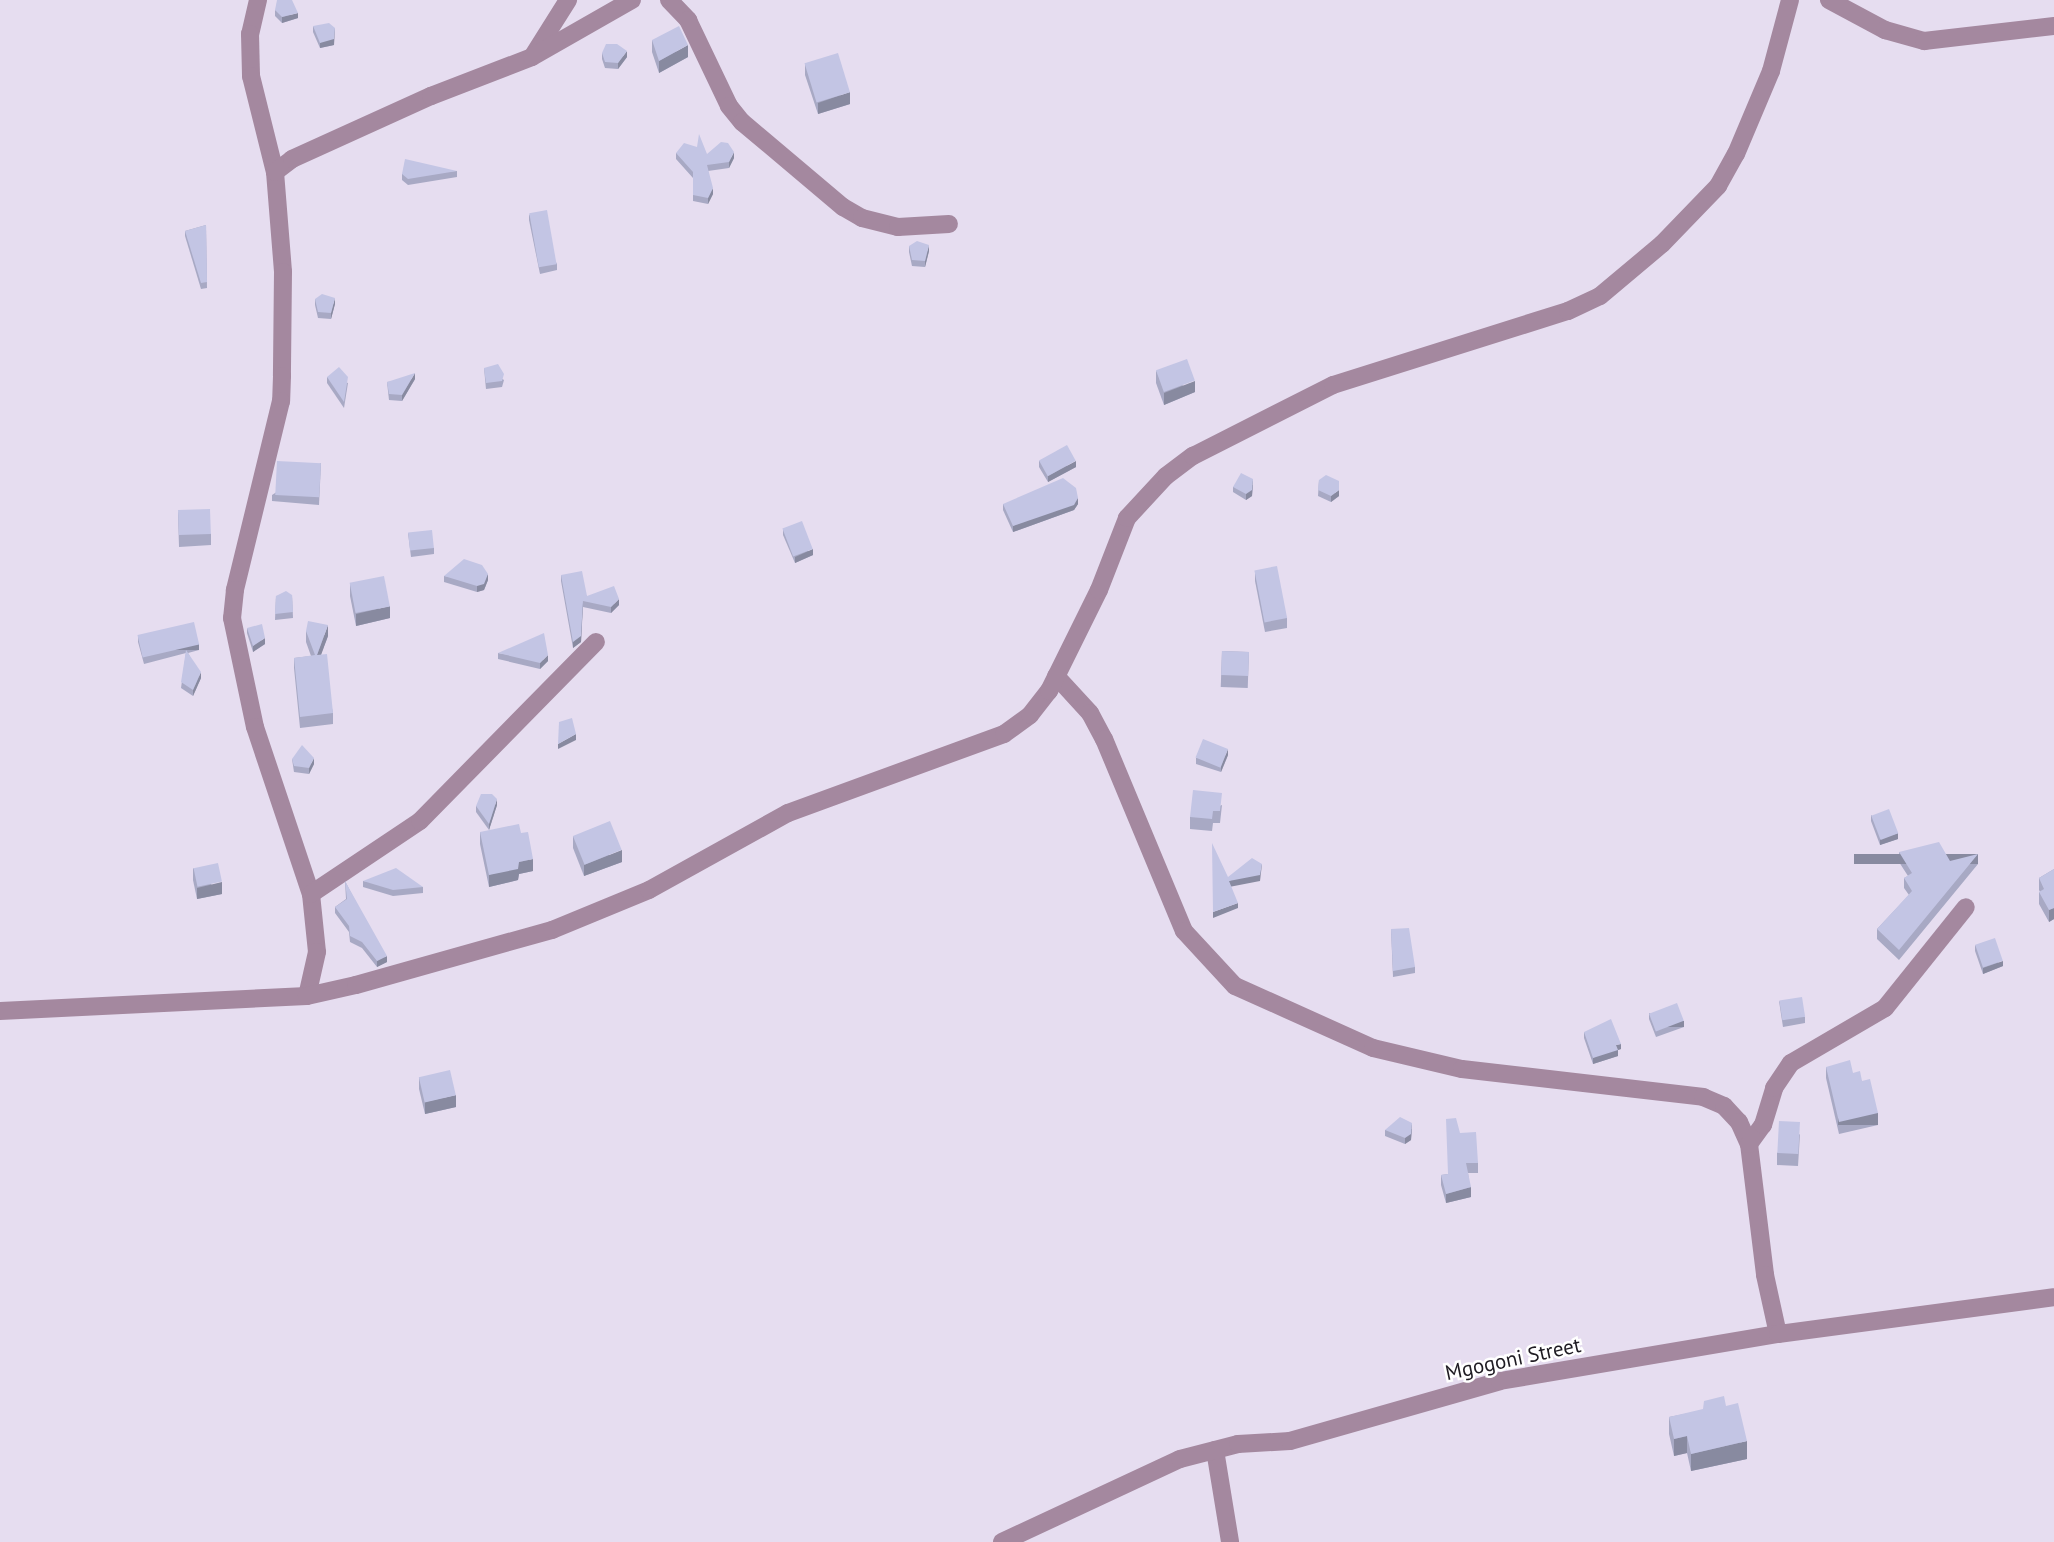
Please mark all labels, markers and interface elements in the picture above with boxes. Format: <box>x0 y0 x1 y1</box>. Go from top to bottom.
street label: Mgogoni Street <box>1443 1332 1583 1386</box>

